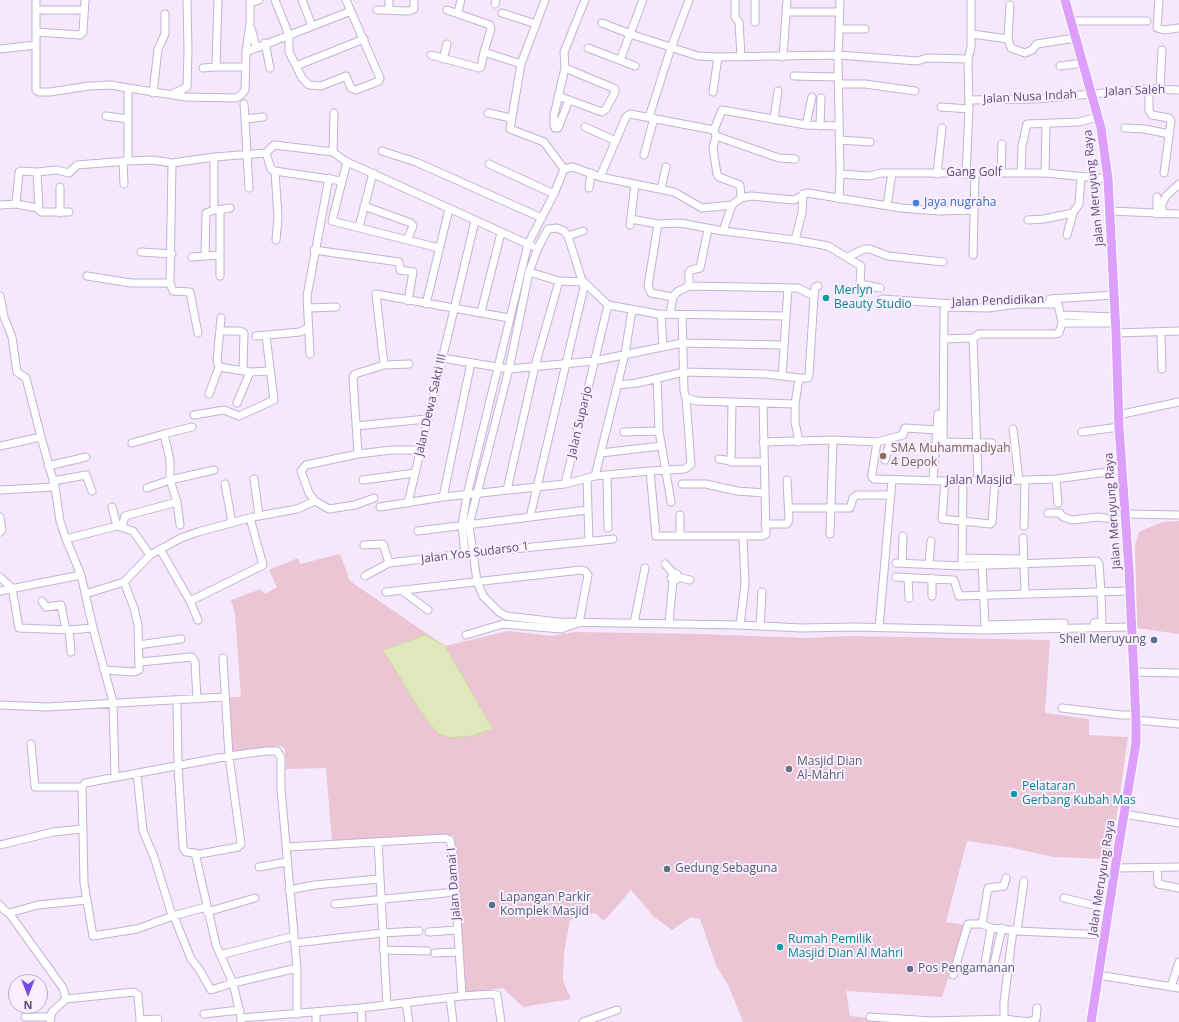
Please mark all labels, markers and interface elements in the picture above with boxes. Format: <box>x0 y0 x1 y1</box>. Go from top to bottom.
street label: Jalan Saleh <box>1105 83 1165 99</box>
street label: Jalan Nusa Indah <box>983 87 1077 107</box>
street label: Jalan Meruyung Raya <box>1081 129 1107 247</box>
street label: Gang Golf <box>946 166 1002 180</box>
place label: Jaya nugraha <box>924 196 997 210</box>
marker: Jaya nugraha <box>911 198 921 208</box>
place label: Merlyn Beauty Studio <box>834 284 912 312</box>
street label: Jalan Pendidikan <box>952 292 1044 310</box>
marker: Merlyn Beauty Studio <box>821 293 831 303</box>
street label: Jalan Dewa Sakti III <box>412 352 450 458</box>
street label: Jalan Suparjo <box>565 385 595 459</box>
place label: SMA Muhammadiyah 4 Depok <box>891 442 1011 470</box>
marker: SMA Muhammadiyah 4 Depok <box>878 451 888 461</box>
street label: Jalan Meruyung Raya <box>1102 452 1124 570</box>
street label: Jalan Masjid <box>946 474 1012 488</box>
street label: Jalan Yos Sudarso 1 <box>420 539 530 567</box>
place label: Shell Meruyung <box>1059 633 1146 647</box>
marker: Shell Meruyung <box>1149 635 1159 645</box>
place label: Masjid Dian Al-Mahri <box>797 755 862 783</box>
marker: Masjid Dian Al-Mahri <box>784 764 794 774</box>
place label: Pelataran Gerbang Kubah Mas <box>1022 780 1136 808</box>
marker: Pelataran Gerbang Kubah Mas <box>1009 789 1019 799</box>
street label: Jalan Meruyung Raya <box>1086 819 1118 937</box>
street label: Jalan Damai I <box>444 847 464 921</box>
place label: Gedung Sebaguna <box>675 862 777 876</box>
marker: Gedung Sebaguna <box>662 864 672 874</box>
place label: Lapangan Parkir Komplek Masjid <box>500 891 591 919</box>
marker: Lapangan Parkir Komplek Masjid <box>487 900 497 910</box>
place label: Rumah Pemilik Masjid Dian Al Mahri <box>788 933 903 961</box>
marker: Rumah Pemilik Masjid Dian Al Mahri <box>775 942 785 952</box>
place label: Pos Pengamanan <box>918 962 1015 976</box>
marker: Pos Pengamanan <box>905 964 915 974</box>
north arrow <box>8 974 48 1014</box>
text: N <box>24 998 32 1013</box>

